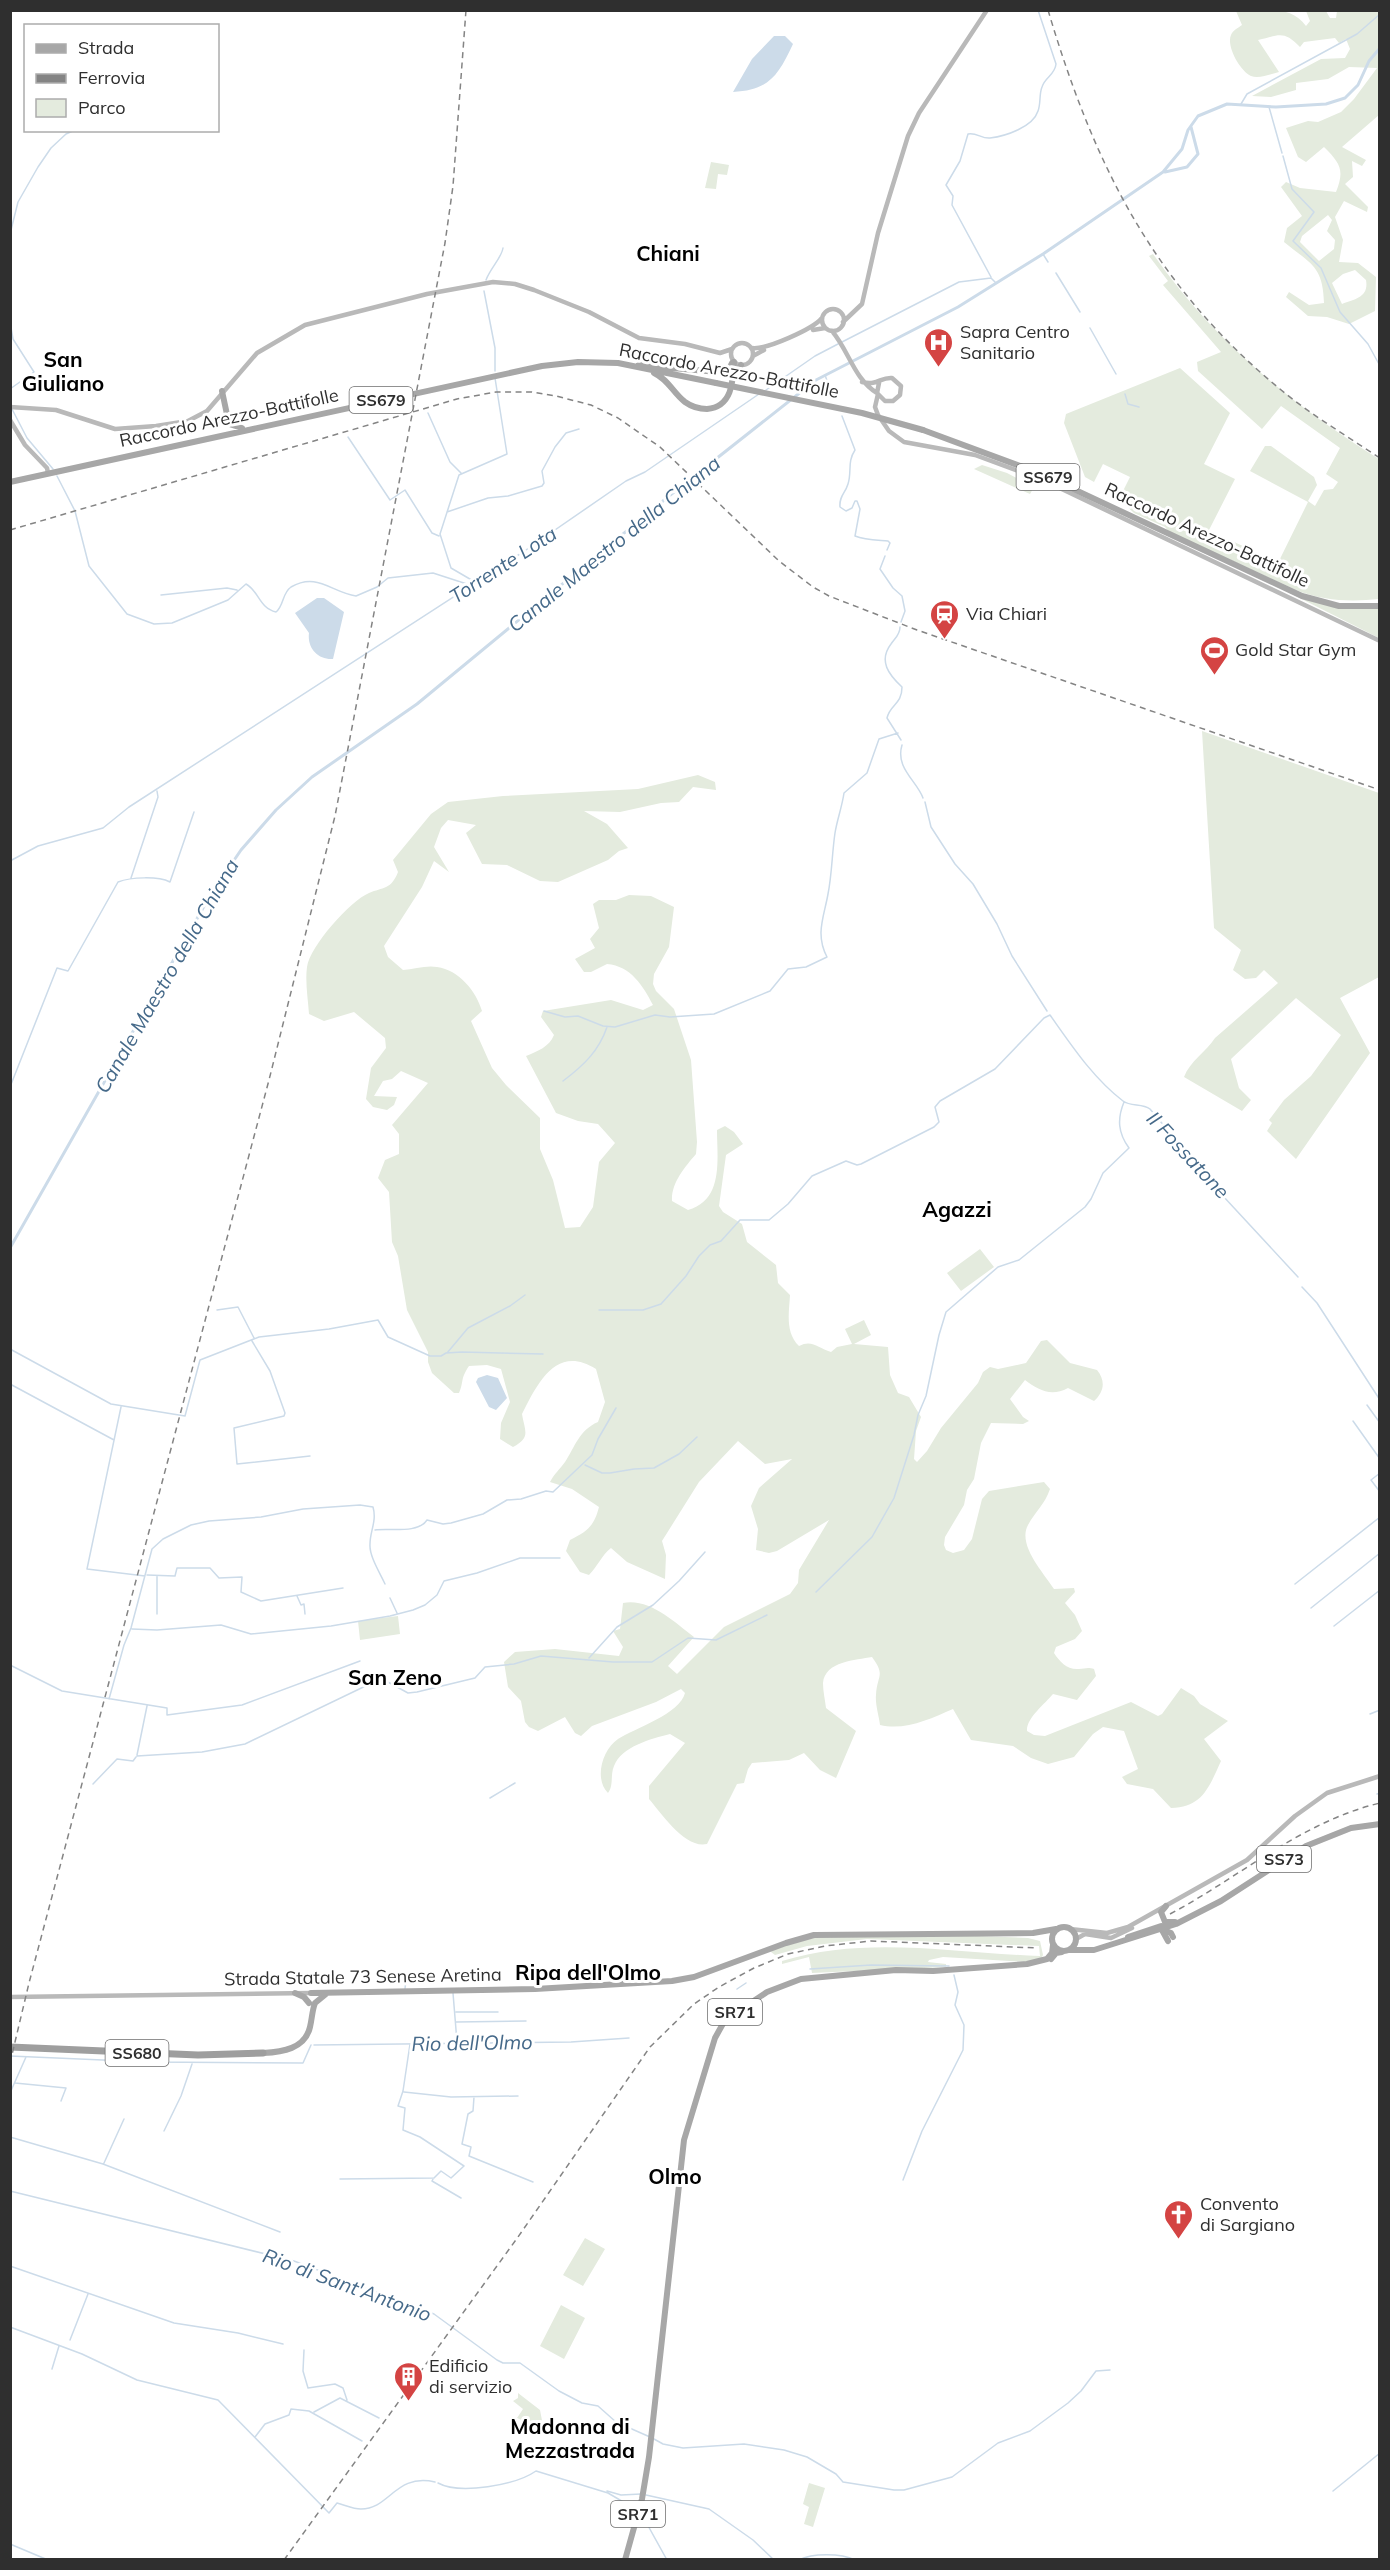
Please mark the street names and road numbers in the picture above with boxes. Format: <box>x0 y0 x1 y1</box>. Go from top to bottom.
street label: Raccordo Arezzo-Battifolle <box>617 338 841 403</box>
street label: Raccordo Arezzo-Battifolle <box>117 383 341 452</box>
road number: SS679 <box>350 387 412 413</box>
road number: SS679 <box>1016 464 1080 490</box>
street label: Raccordo Arezzo-Battifolle <box>1101 477 1313 592</box>
road number: SS73 <box>1257 1846 1311 1872</box>
street label: Strada Statale 73 Senese Aretina <box>224 1963 502 1990</box>
road number: SR71 <box>708 1999 762 2025</box>
road number: SS680 <box>106 2040 168 2066</box>
road number: SR71 <box>611 2501 665 2527</box>

